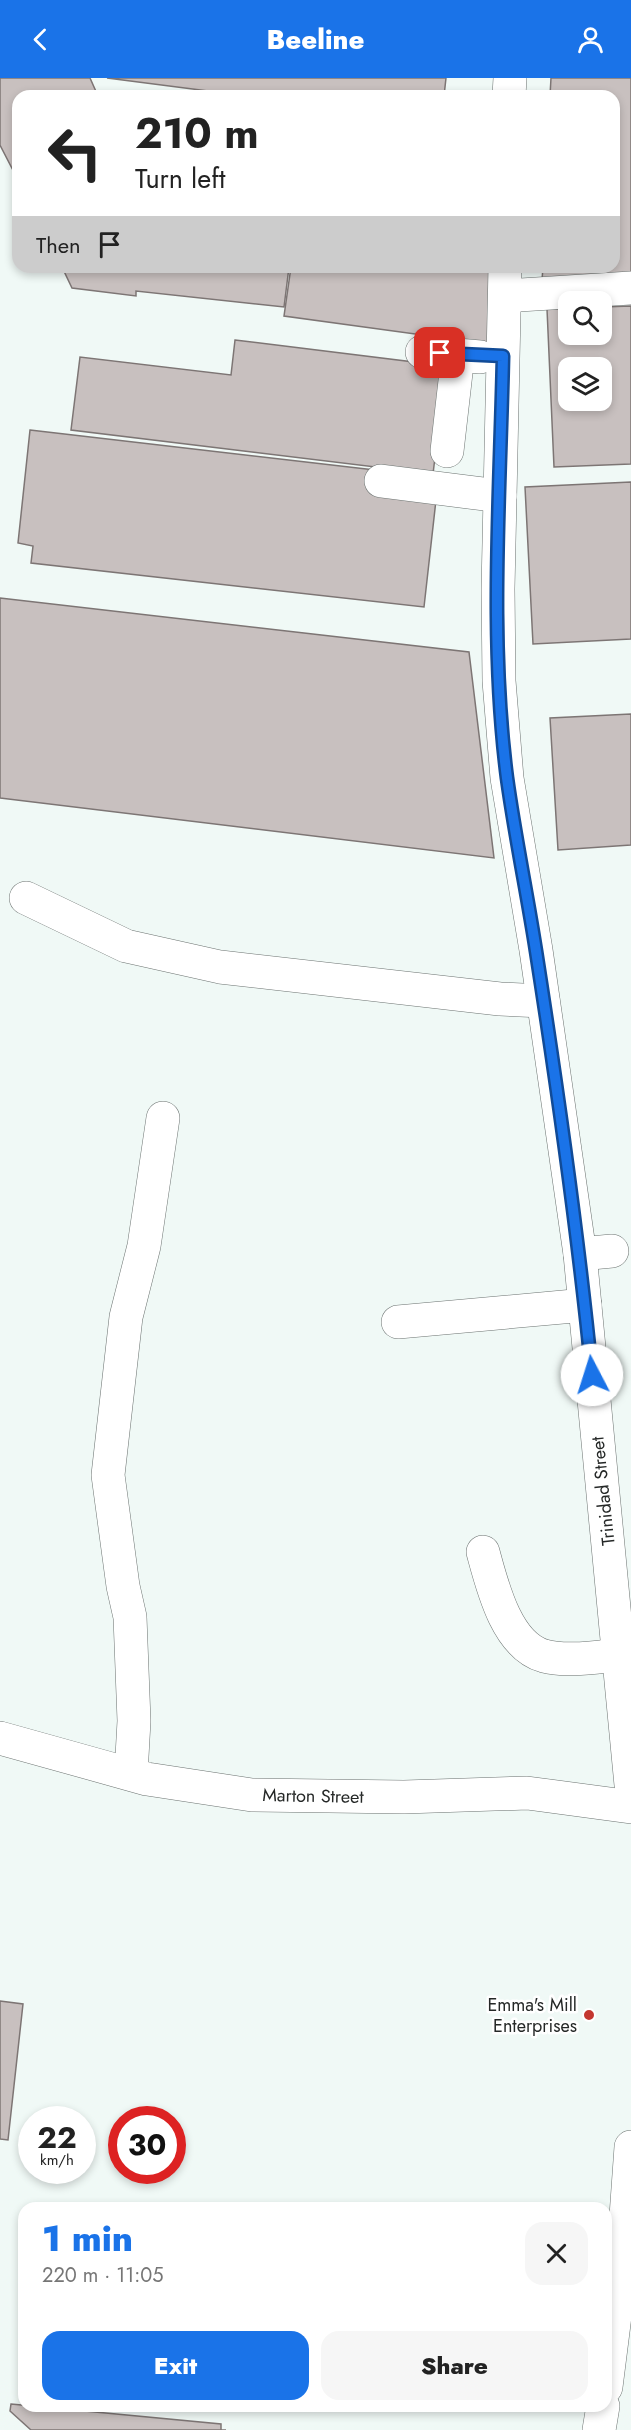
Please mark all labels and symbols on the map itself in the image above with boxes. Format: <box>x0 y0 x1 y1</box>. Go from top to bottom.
pin <box>414 327 465 378</box>
position arrow <box>560 1343 624 1407</box>
street label: Trinidad Street <box>584 1435 622 1547</box>
street label: Marton Street <box>262 1782 365 1810</box>
place label: Emma's Mill Enterprises <box>487 1992 577 2039</box>
marker: Emma's Mill Enterprises <box>582 2008 596 2022</box>
speed limit sign: 30 <box>108 2106 186 2184</box>

